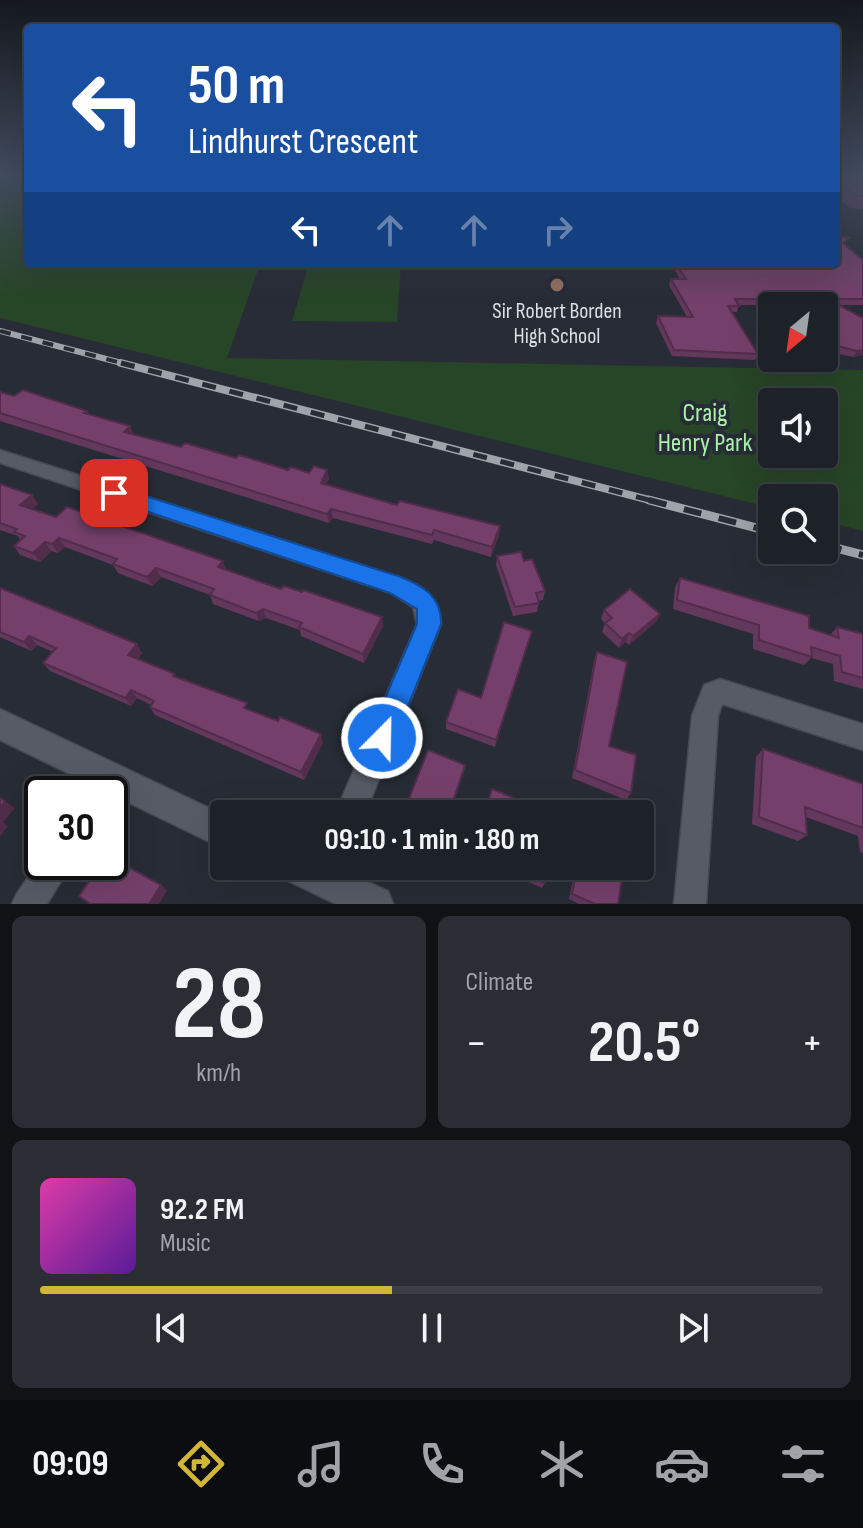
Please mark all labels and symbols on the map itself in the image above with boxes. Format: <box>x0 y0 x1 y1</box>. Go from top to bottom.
marker: Sir Robert Borden High School <box>548 276 566 294</box>
north arrow <box>758 292 838 372</box>
place label: Sir Robert Borden High School <box>492 298 622 350</box>
park label: Craig Henry Park <box>658 398 752 459</box>
pin <box>80 459 148 527</box>
position arrow <box>340 696 424 780</box>
speed limit sign: 30 <box>24 776 128 880</box>

